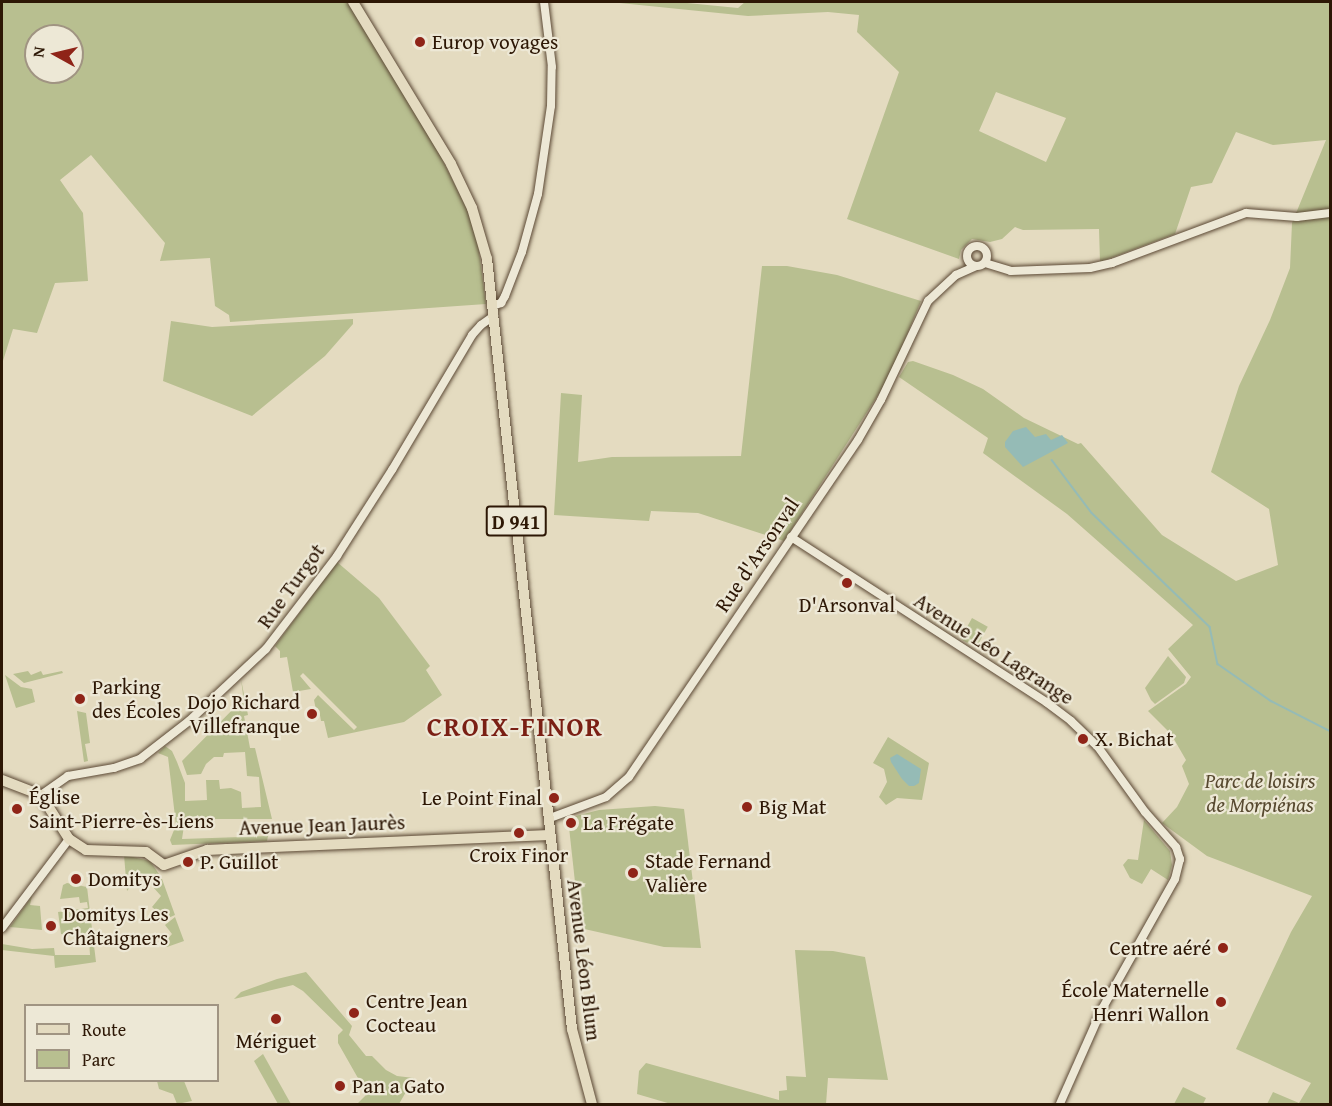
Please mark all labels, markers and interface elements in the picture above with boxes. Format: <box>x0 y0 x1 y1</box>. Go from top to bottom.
north arrow <box>24 24 84 84</box>
place label: Europ voyages <box>432 29 558 55</box>
marker: Europ voyages <box>413 35 427 49</box>
text: N <box>26 45 51 59</box>
street label: Rue d'Arsonval <box>709 493 805 617</box>
road number: D 941 <box>484 504 548 538</box>
street label: Rue Turgot <box>252 539 330 633</box>
marker: D'Arsonval <box>840 576 854 590</box>
street label: Avenue Léo Lagrange <box>909 588 1079 710</box>
place label: D'Arsonval <box>799 592 895 618</box>
place label: Parking des Écoles <box>92 674 181 724</box>
place label: Dojo Richard Villefranque <box>187 689 300 739</box>
marker: Parking des Écoles <box>73 692 87 706</box>
marker: Dojo Richard Villefranque <box>305 707 319 721</box>
district label: CROIX-FINOR <box>427 711 603 743</box>
place label: X. Bichat <box>1095 726 1174 752</box>
marker: X. Bichat <box>1076 732 1090 746</box>
park label: Parc de loisirs de Morpiénas <box>1205 768 1315 818</box>
place label: Église Saint-Pierre-ès-Liens <box>29 784 214 834</box>
place label: Le Point Final <box>422 785 542 811</box>
marker: Le Point Final <box>547 791 561 805</box>
place label: Big Mat <box>759 794 826 820</box>
marker: Big Mat <box>740 800 754 814</box>
marker: Église Saint-Pierre-ès-Liens <box>10 802 24 816</box>
street label: Avenue Jean Jaurès <box>238 809 406 841</box>
place label: La Frégate <box>583 810 674 836</box>
marker: La Frégate <box>564 816 578 830</box>
marker: Croix Finor <box>512 826 526 840</box>
place label: Croix Finor <box>470 842 568 868</box>
place label: Stade Fernand Valière <box>645 848 771 898</box>
place label: P. Guillot <box>200 849 279 875</box>
marker: P. Guillot <box>181 855 195 869</box>
place label: Domitys <box>88 866 161 892</box>
marker: Stade Fernand Valière <box>626 866 640 880</box>
marker: Domitys <box>69 872 83 886</box>
street label: Avenue Léon Blum <box>562 878 606 1042</box>
place label: Domitys Les Châtaigners <box>63 901 169 951</box>
marker: Domitys Les Châtaigners <box>44 919 58 933</box>
place label: Centre aéré <box>1109 935 1211 961</box>
marker: Centre aéré <box>1216 941 1230 955</box>
place label: École Maternelle Henri Wallon <box>1062 977 1209 1027</box>
place label: Centre Jean Cocteau <box>366 988 467 1038</box>
marker: École Maternelle Henri Wallon <box>1214 995 1228 1009</box>
legend <box>24 1004 219 1082</box>
marker: Centre Jean Cocteau <box>347 1006 361 1020</box>
marker: Mériguet <box>269 1012 283 1026</box>
text: Route <box>82 1016 126 1043</box>
place label: Mériguet <box>236 1028 316 1054</box>
text: Parc <box>82 1046 115 1073</box>
place label: Pan a Gato <box>352 1073 445 1099</box>
marker: Pan a Gato <box>333 1079 347 1093</box>

